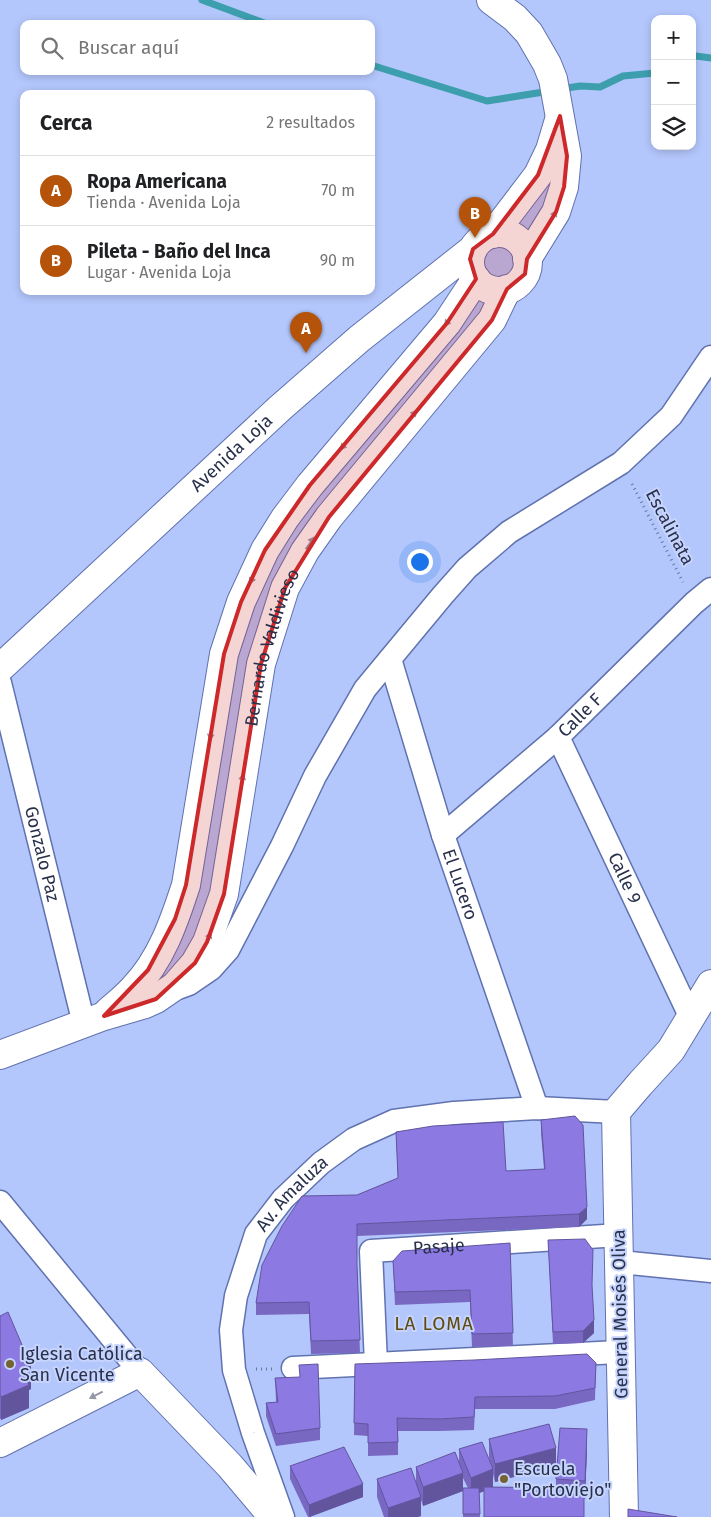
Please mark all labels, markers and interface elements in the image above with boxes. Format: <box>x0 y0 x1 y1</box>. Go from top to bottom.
map controls <box>651 15 696 150</box>
button: + <box>651 15 696 60</box>
search box <box>20 20 375 75</box>
icon: search <box>38 34 66 62</box>
text: Buscar aquí <box>78 36 179 59</box>
button: − <box>651 60 696 105</box>
button: layers <box>651 105 696 150</box>
text: Cerca <box>40 110 92 136</box>
text: 2 resultados <box>266 113 355 132</box>
text: Ropa Americana <box>87 170 227 193</box>
text: A <box>51 181 61 200</box>
text: 70 m <box>321 181 355 200</box>
text: Tienda · Avenida Loja <box>87 193 241 212</box>
pin: B <box>459 197 491 238</box>
one-way arrow <box>549 210 557 225</box>
text: Pileta - Baño del Inca <box>87 240 271 263</box>
text: B <box>51 251 61 270</box>
text: 90 m <box>320 251 355 270</box>
text: Lugar · Avenida Loja <box>87 263 231 282</box>
pin: A <box>290 312 322 353</box>
one-way arrow <box>444 313 454 327</box>
street label: Avenida Loja <box>186 410 277 496</box>
one-way arrow <box>406 410 417 423</box>
one-way arrow <box>339 438 350 451</box>
street label: Escalinata <box>641 485 699 569</box>
one-way arrow <box>305 536 315 550</box>
your location <box>407 549 433 575</box>
street label: Bernardo Valdivieso <box>240 565 304 728</box>
one-way arrow <box>248 570 256 584</box>
street label: Calle F <box>553 689 607 742</box>
one-way arrow <box>207 726 215 742</box>
one-way arrow <box>238 772 246 788</box>
street label: Gonzalo Paz <box>20 804 64 904</box>
street label: El Lucero <box>438 846 482 923</box>
street label: Calle 9 <box>603 849 646 907</box>
one-way arrow <box>204 932 212 946</box>
street label: Av. Amaluza <box>251 1151 332 1236</box>
street label: General Moisés Oliva <box>608 1229 632 1399</box>
street label: Pasaje <box>412 1234 465 1259</box>
district label: LA LOMA <box>394 1312 474 1335</box>
place label: Iglesia Católica San Vicente <box>20 1343 143 1386</box>
marker: Iglesia Católica San Vicente <box>4 1358 16 1370</box>
one-way arrow <box>89 1391 103 1399</box>
place label: Escuela "Portoviejo" <box>514 1458 612 1501</box>
marker: Escuela "Portoviejo" <box>498 1473 510 1485</box>

